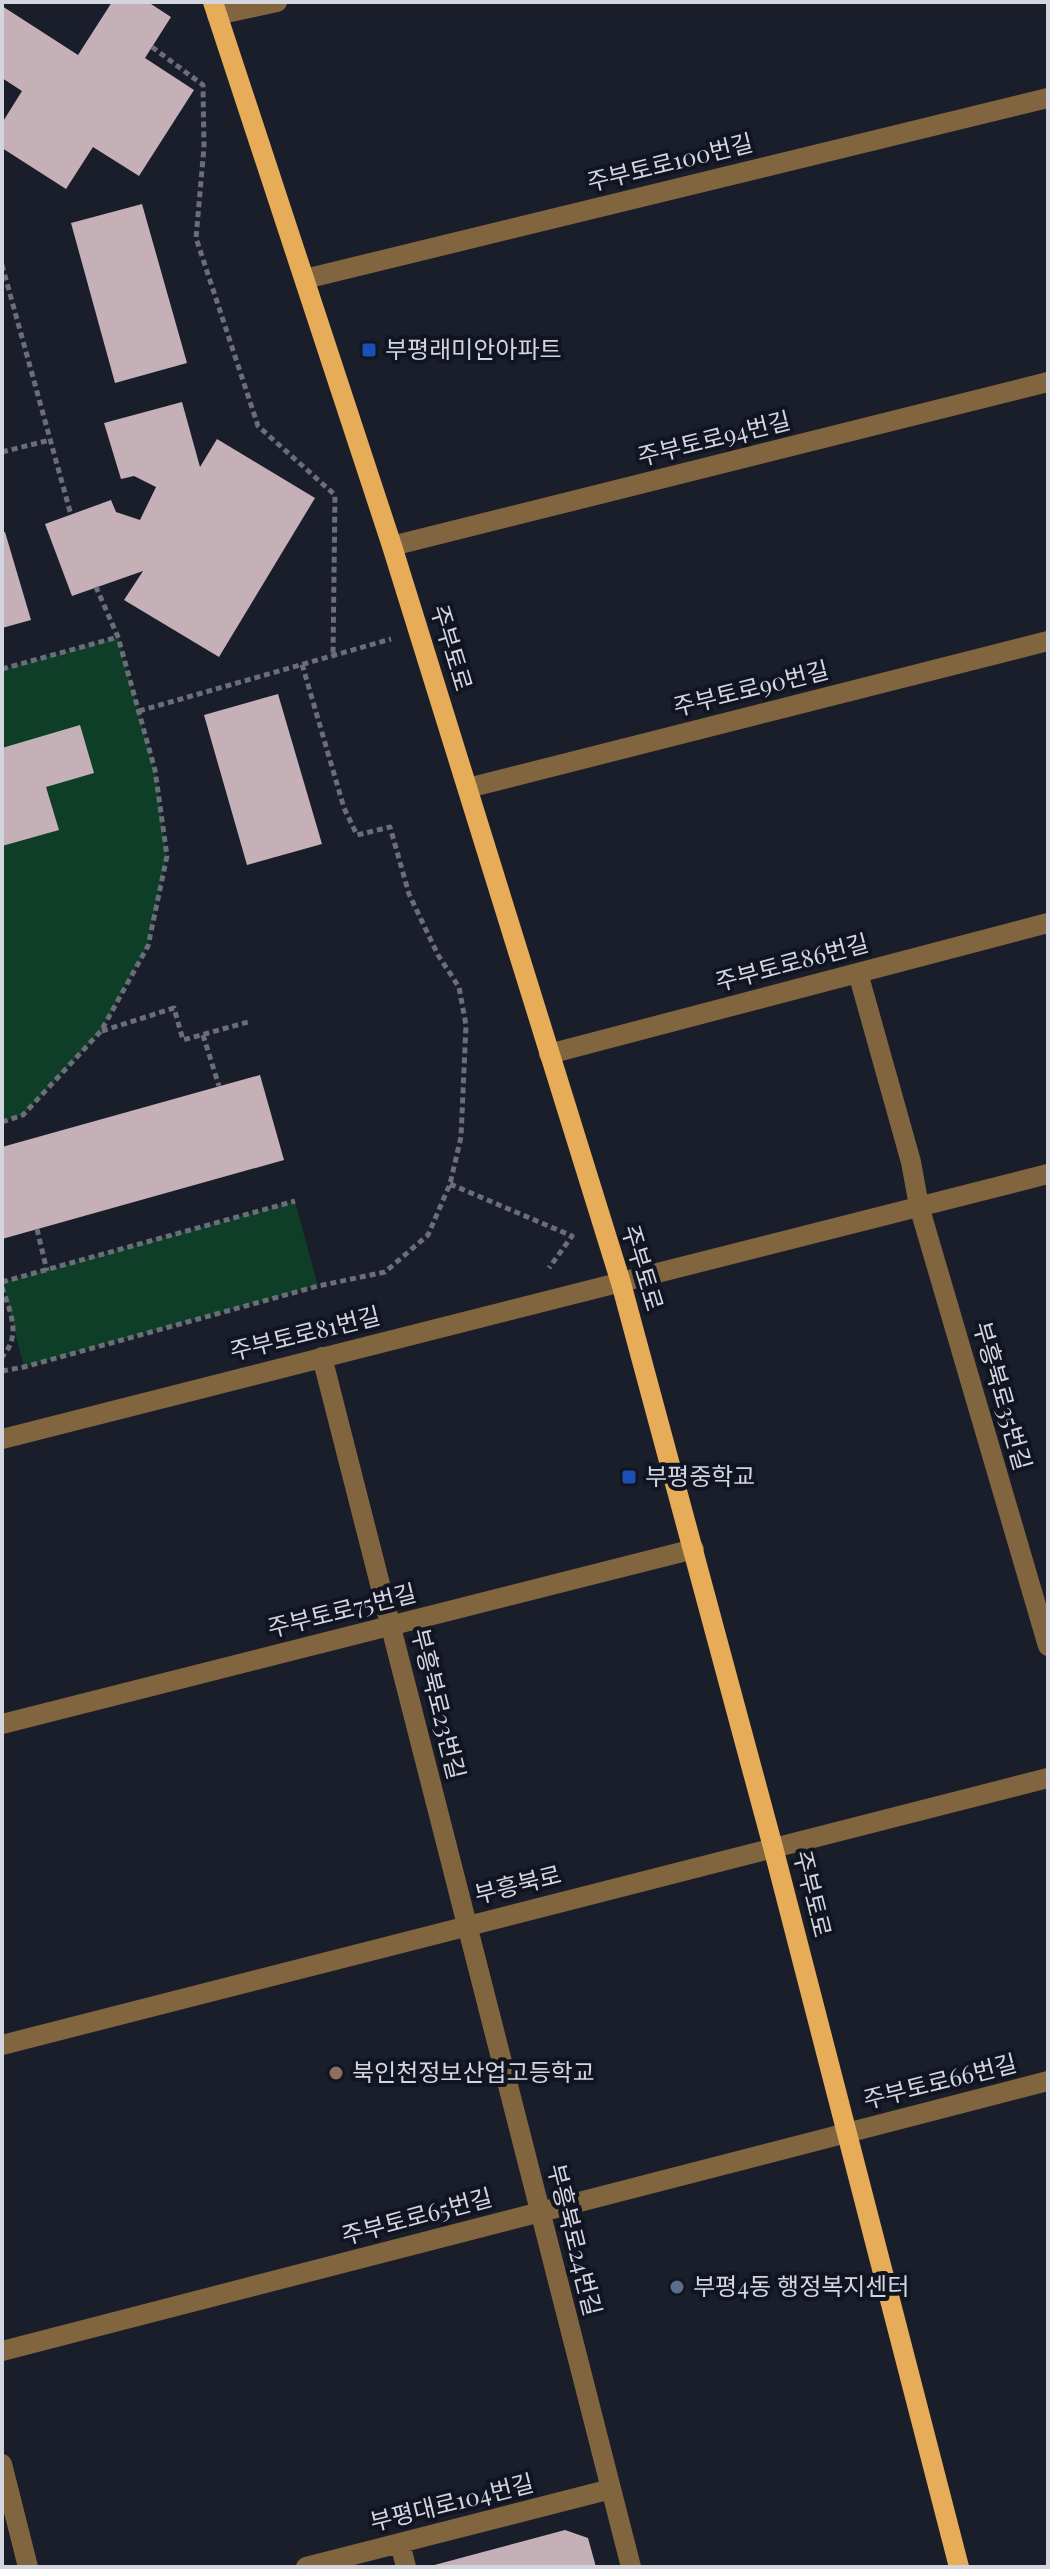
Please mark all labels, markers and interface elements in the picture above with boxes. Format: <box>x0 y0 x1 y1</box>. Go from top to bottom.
street label: 주부토로100번길 <box>583 125 756 197</box>
place label: 부평래미안아파트 <box>385 332 562 364</box>
marker: 부평래미안아파트 <box>360 341 378 359</box>
street label: 주부토로94번길 <box>634 403 793 472</box>
street label: 주부토로 <box>425 601 481 694</box>
street label: 주부토로90번길 <box>669 652 832 722</box>
street label: 주부토로86번길 <box>711 925 872 997</box>
street label: 주부토로 <box>616 1221 672 1314</box>
street label: 주부토로81번길 <box>226 1298 383 1366</box>
street label: 부흥북로35번길 <box>967 1317 1040 1474</box>
place label: 부평중학교 <box>645 1459 755 1491</box>
marker: 부평중학교 <box>620 1468 638 1486</box>
street label: 주부토로75번길 <box>264 1575 419 1643</box>
street label: 부흥북로23번길 <box>406 1625 474 1782</box>
street label: 주부토로 <box>788 1847 840 1940</box>
street label: 부흥북로 <box>471 1857 564 1909</box>
street label: 주부토로66번길 <box>859 2046 1020 2115</box>
place label: 북인천정보산업고등학교 <box>352 2055 595 2087</box>
marker: 북인천정보산업고등학교 <box>327 2064 345 2082</box>
street label: 부흥북로24번길 <box>542 2160 610 2319</box>
street label: 주부토로65번길 <box>338 2180 495 2251</box>
place label: 부평4동 행정복지센터 <box>693 2269 910 2301</box>
marker: 부평4동 행정복지센터 <box>668 2278 686 2296</box>
street label: 부평대로104번길 <box>366 2465 537 2537</box>

